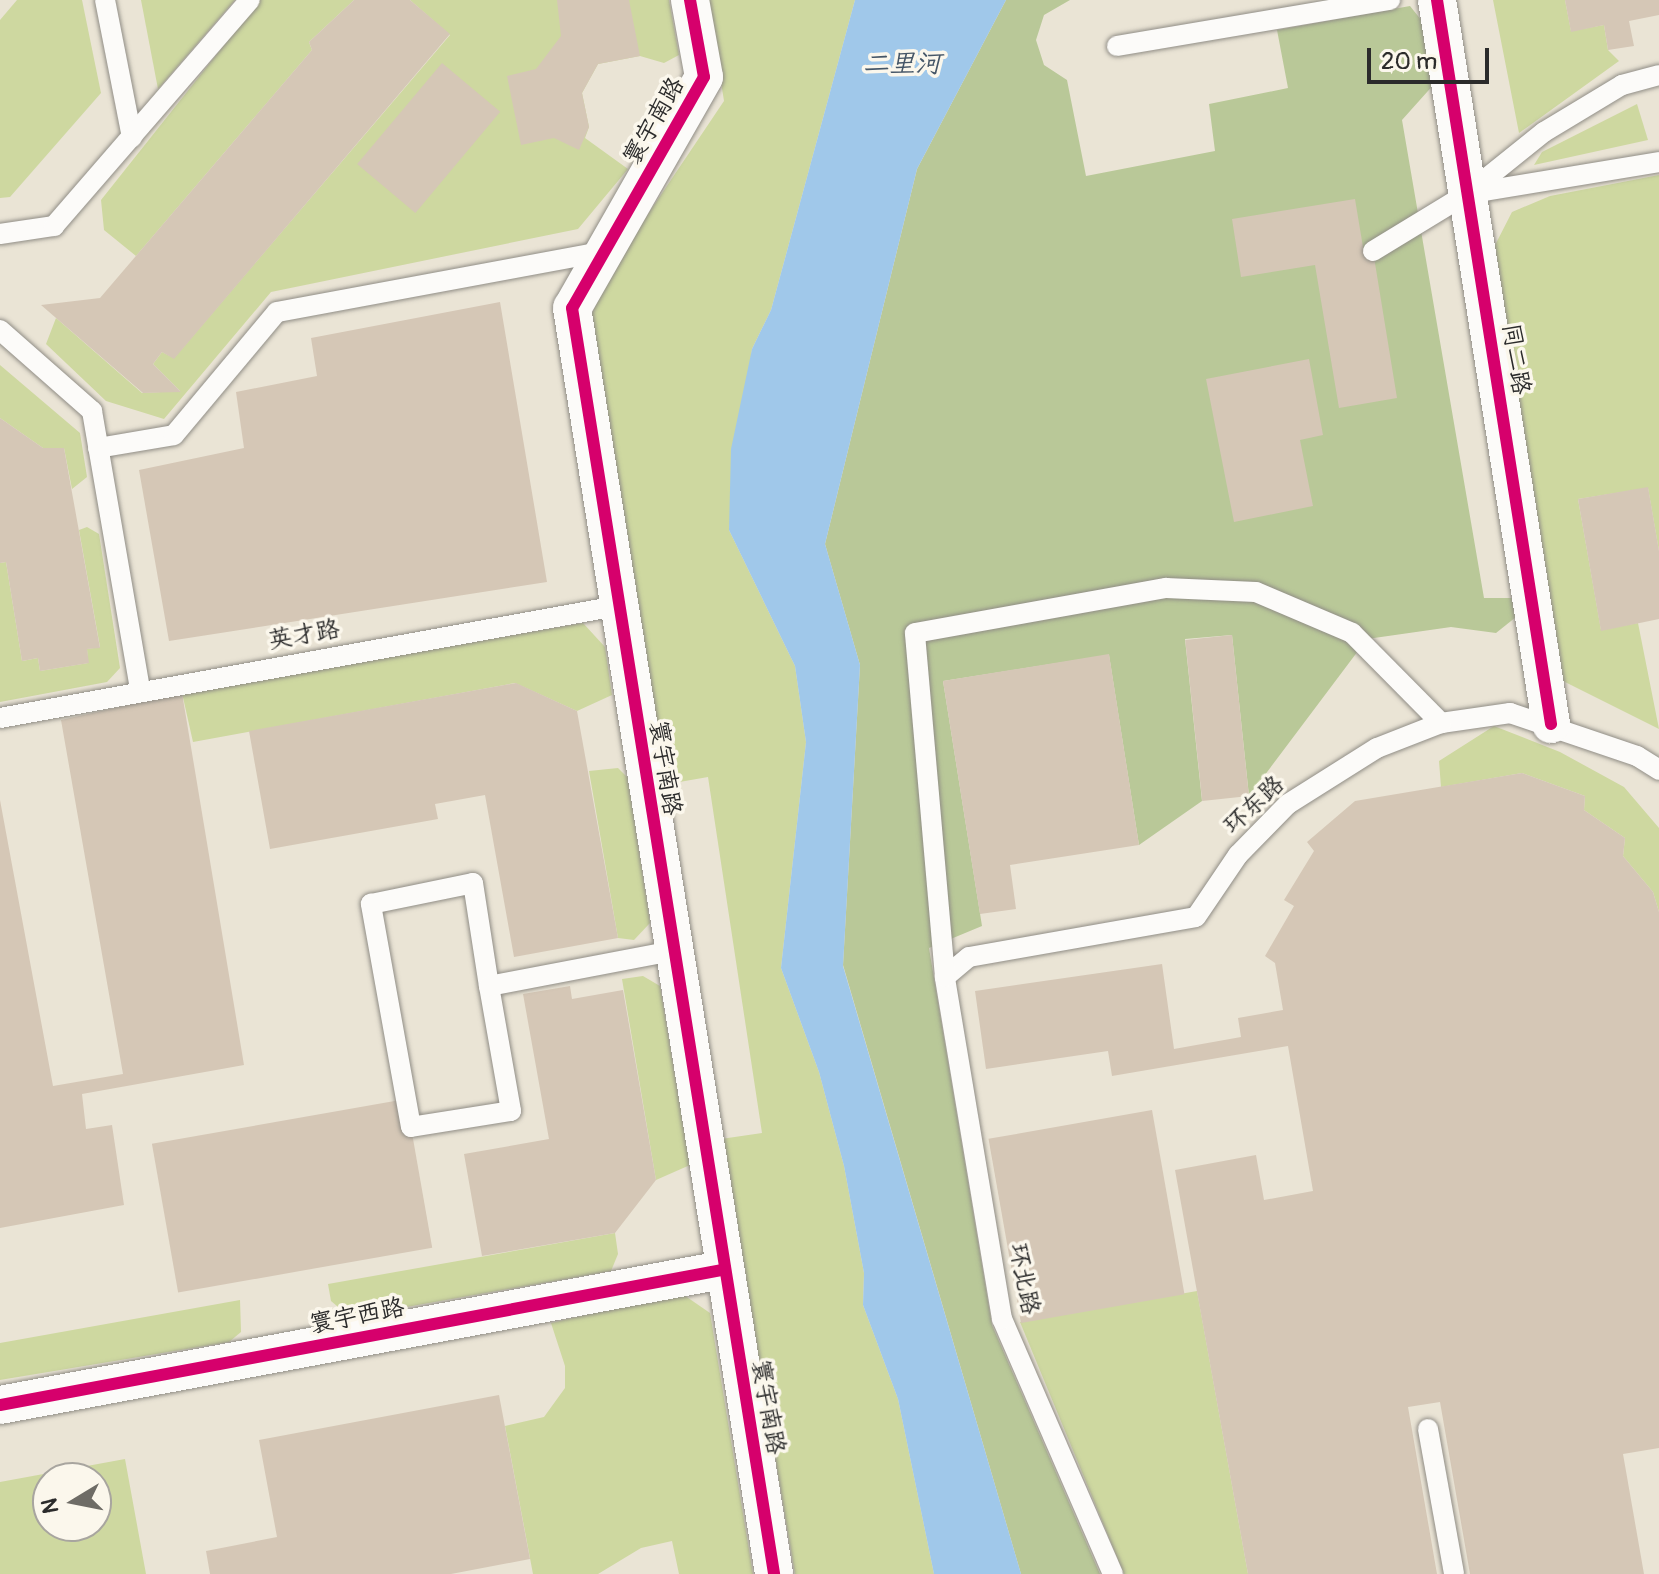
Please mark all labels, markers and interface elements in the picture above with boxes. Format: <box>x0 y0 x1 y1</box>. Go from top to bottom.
scale bar <box>1371 32 1493 82</box>
text: 20 m <box>1381 47 1437 76</box>
water label: 二里河 <box>863 49 941 81</box>
street label: 寰宇南路 <box>618 72 690 170</box>
street label: 同二路 <box>1496 321 1536 397</box>
street label: 英才路 <box>266 615 342 655</box>
street label: 寰宇南路 <box>643 718 687 818</box>
street label: 环东路 <box>1218 770 1290 840</box>
street label: 环北路 <box>1003 1241 1045 1317</box>
street label: 寰宇西路 <box>307 1293 407 1339</box>
street label: 寰宇南路 <box>745 1357 791 1457</box>
north arrow <box>32 1462 112 1542</box>
text: N <box>35 1496 65 1516</box>

